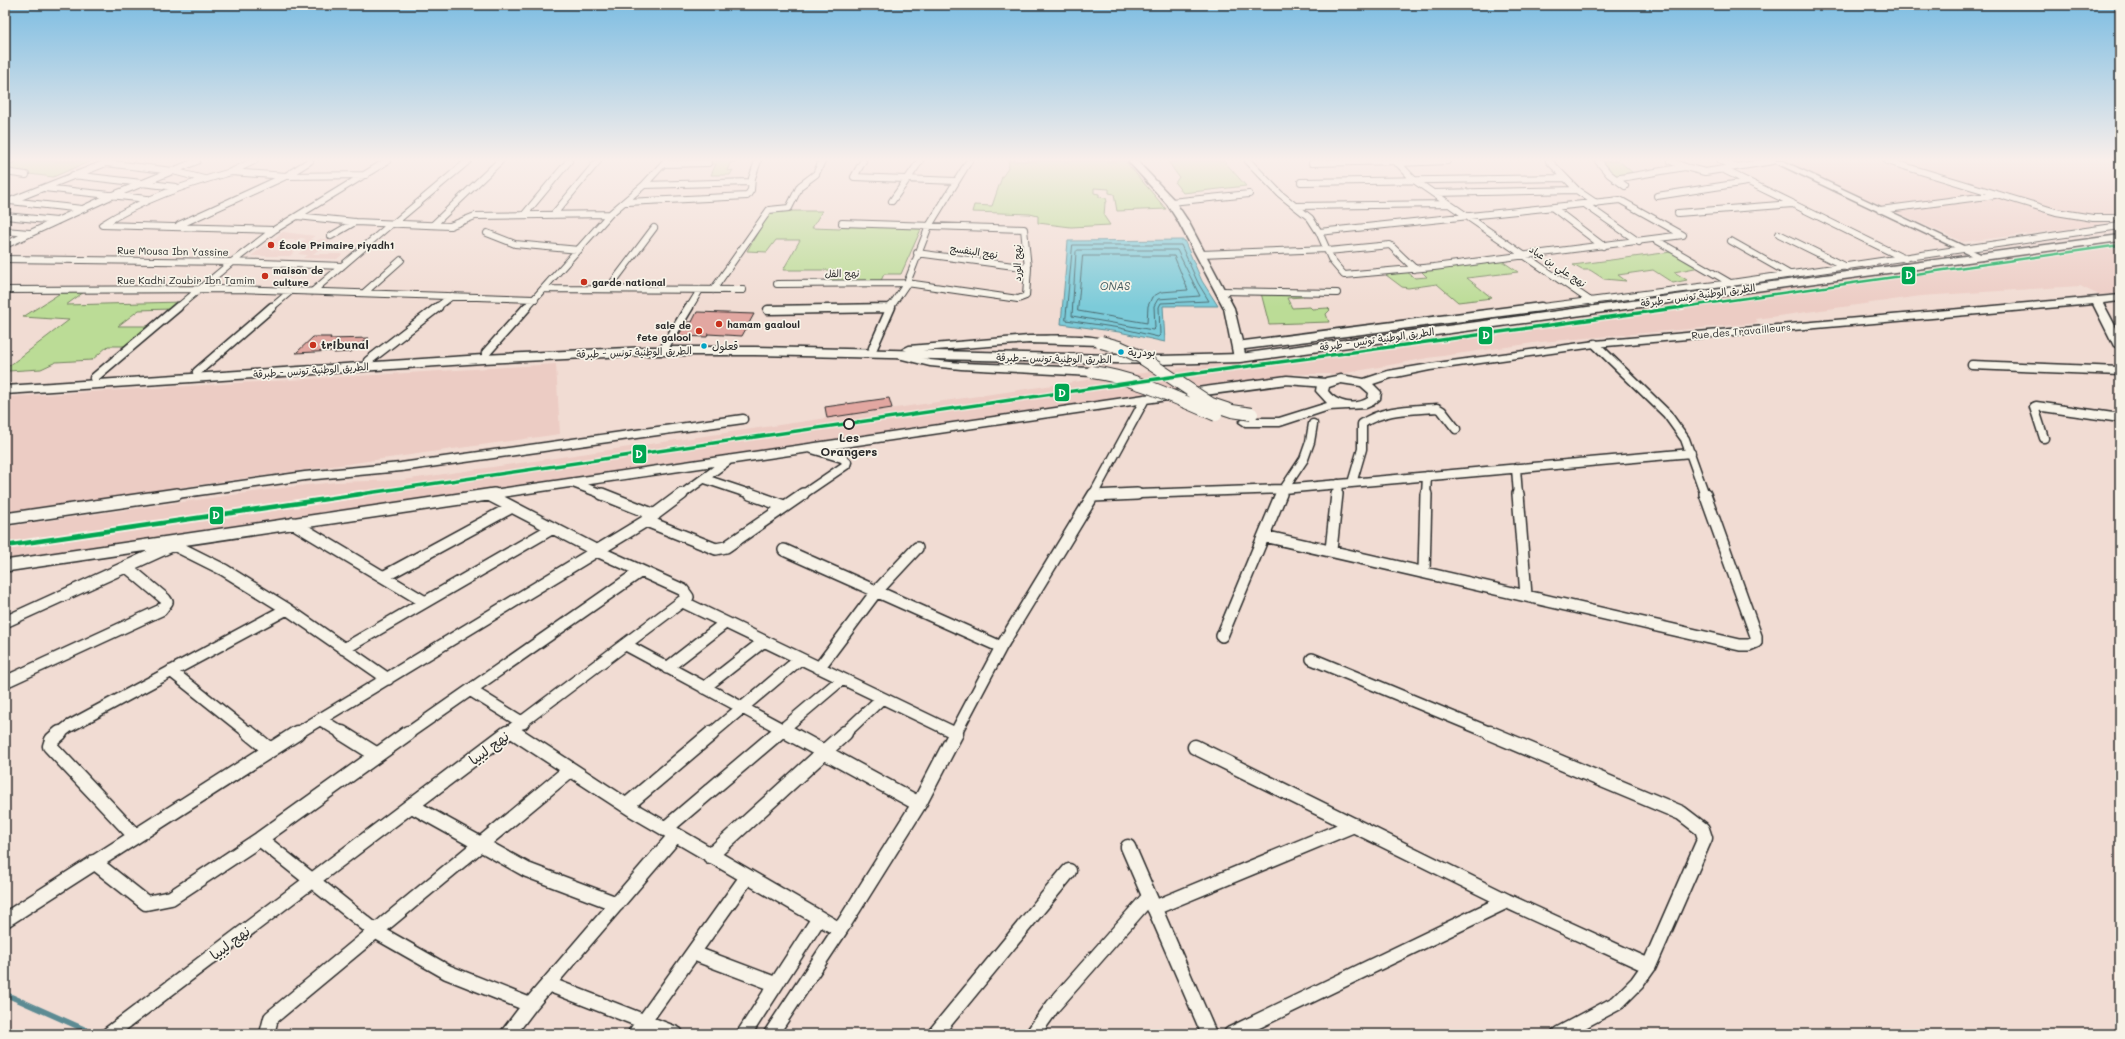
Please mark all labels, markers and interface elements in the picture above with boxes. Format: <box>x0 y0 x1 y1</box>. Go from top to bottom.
place label: École Primaire riyadh1 <box>279 238 394 252</box>
marker: École Primaire riyadh1 <box>266 240 276 250</box>
street label: نهج البنفسج <box>949 241 999 262</box>
street label: نهج علي بن عياد <box>1525 242 1589 293</box>
street label: Rue Mousa Ibn Yassine <box>117 243 229 259</box>
street label: نهج الورد <box>1010 245 1025 281</box>
place label: maison de culture <box>273 263 323 289</box>
street label: نهج الفل <box>825 266 860 281</box>
line badge: D <box>1901 266 1916 285</box>
text: D <box>1905 267 1913 282</box>
marker: maison de culture <box>260 271 270 281</box>
street label: Rue Kadhi Zoubir Ibn Tamim <box>117 273 255 287</box>
place label: garde national <box>592 275 666 289</box>
marker: garde national <box>579 277 589 287</box>
water label: ONAS <box>1100 278 1131 293</box>
street label: الطريق الوطنية تونس - طبرقة <box>1640 280 1756 310</box>
place label: hamam gaaloul <box>727 317 800 331</box>
place label: sale de fete galool <box>637 318 691 344</box>
marker: hamam gaaloul <box>714 319 724 329</box>
street label: Rue des Travailleurs <box>1691 320 1791 342</box>
street label: الطريق الوطنية تونس - طبرقة <box>1319 324 1435 354</box>
marker: sale de fete galool <box>694 326 704 336</box>
line badge: D <box>1478 326 1493 345</box>
text: D <box>1482 327 1490 342</box>
place label: tribunal <box>321 336 369 352</box>
place label: قعلول <box>712 338 738 354</box>
marker: tribunal <box>308 340 318 350</box>
marker: قعلول <box>699 341 709 351</box>
street label: الطريق الوطنية تونس - طبرقة <box>576 343 692 361</box>
place label: بودرية <box>1128 344 1156 360</box>
marker: بودرية <box>1116 347 1126 357</box>
street label: الطريق الوطنية تونس - طبرقة <box>996 350 1112 366</box>
street label: الطريق الوطنية تونس - طبرقة <box>253 359 369 381</box>
line badge: D <box>1054 383 1070 402</box>
text: D <box>1058 385 1066 400</box>
marker: Les Orangers <box>843 418 855 430</box>
place label: Les Orangers <box>821 429 877 459</box>
line badge: D <box>632 444 647 464</box>
text: D <box>635 446 643 461</box>
line badge: D <box>209 506 224 525</box>
text: D <box>212 507 220 522</box>
street label: نهج ليبيا <box>465 726 513 770</box>
street label: نهج ليبيا <box>206 921 254 965</box>

